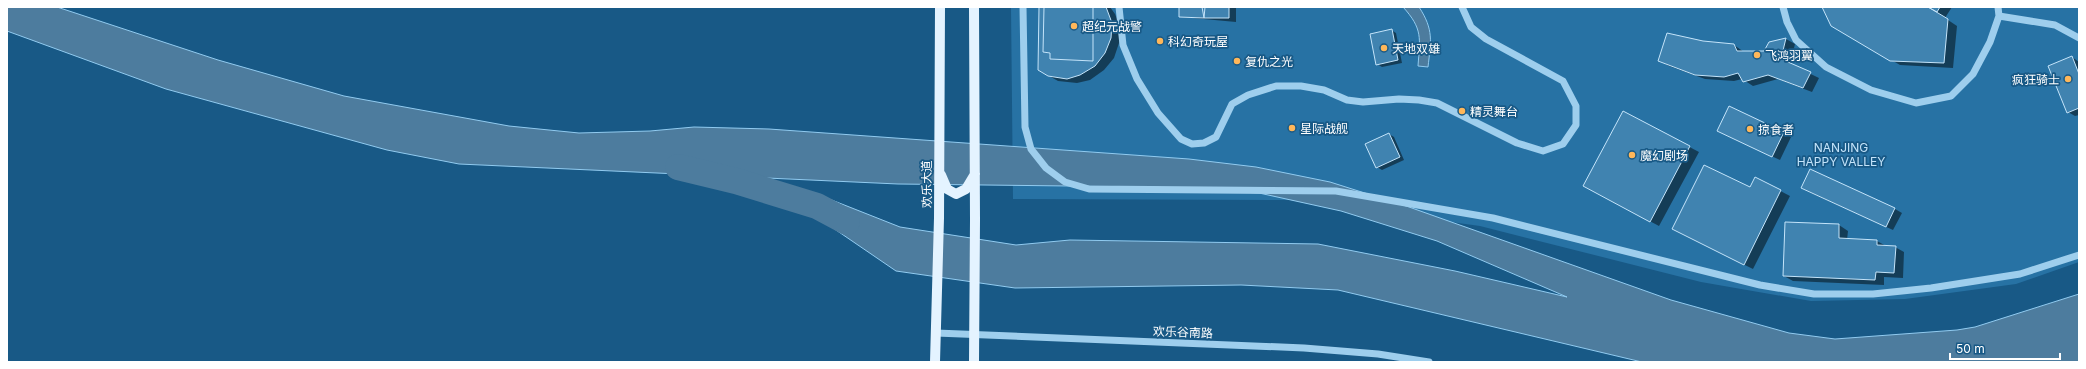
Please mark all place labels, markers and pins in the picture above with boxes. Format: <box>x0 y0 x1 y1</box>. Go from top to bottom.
place label: 超纪元战警 <box>1082 19 1142 34</box>
marker: 超纪元战警 <box>1069 21 1079 31</box>
place label: 科幻奇玩屋 <box>1168 34 1228 49</box>
marker: 科幻奇玩屋 <box>1155 36 1165 46</box>
place label: 天地双雄 <box>1392 41 1440 56</box>
marker: 天地双雄 <box>1379 43 1389 53</box>
place label: 飞鸿羽翼 <box>1765 48 1813 63</box>
marker: 飞鸿羽翼 <box>1752 50 1762 60</box>
place label: 复仇之光 <box>1245 54 1293 69</box>
marker: 复仇之光 <box>1232 56 1242 66</box>
place label: 疯狂骑士 <box>2012 72 2060 87</box>
marker: 疯狂骑士 <box>2063 74 2073 84</box>
place label: 精灵舞台 <box>1470 104 1518 119</box>
marker: 精灵舞台 <box>1457 106 1467 116</box>
place label: 星际战舰 <box>1300 121 1348 136</box>
place label: 掠食者 <box>1758 122 1794 137</box>
marker: 星际战舰 <box>1287 123 1297 133</box>
marker: 掠食者 <box>1745 124 1755 134</box>
place label: 魔幻剧场 <box>1640 148 1688 163</box>
marker: 魔幻剧场 <box>1627 150 1637 160</box>

